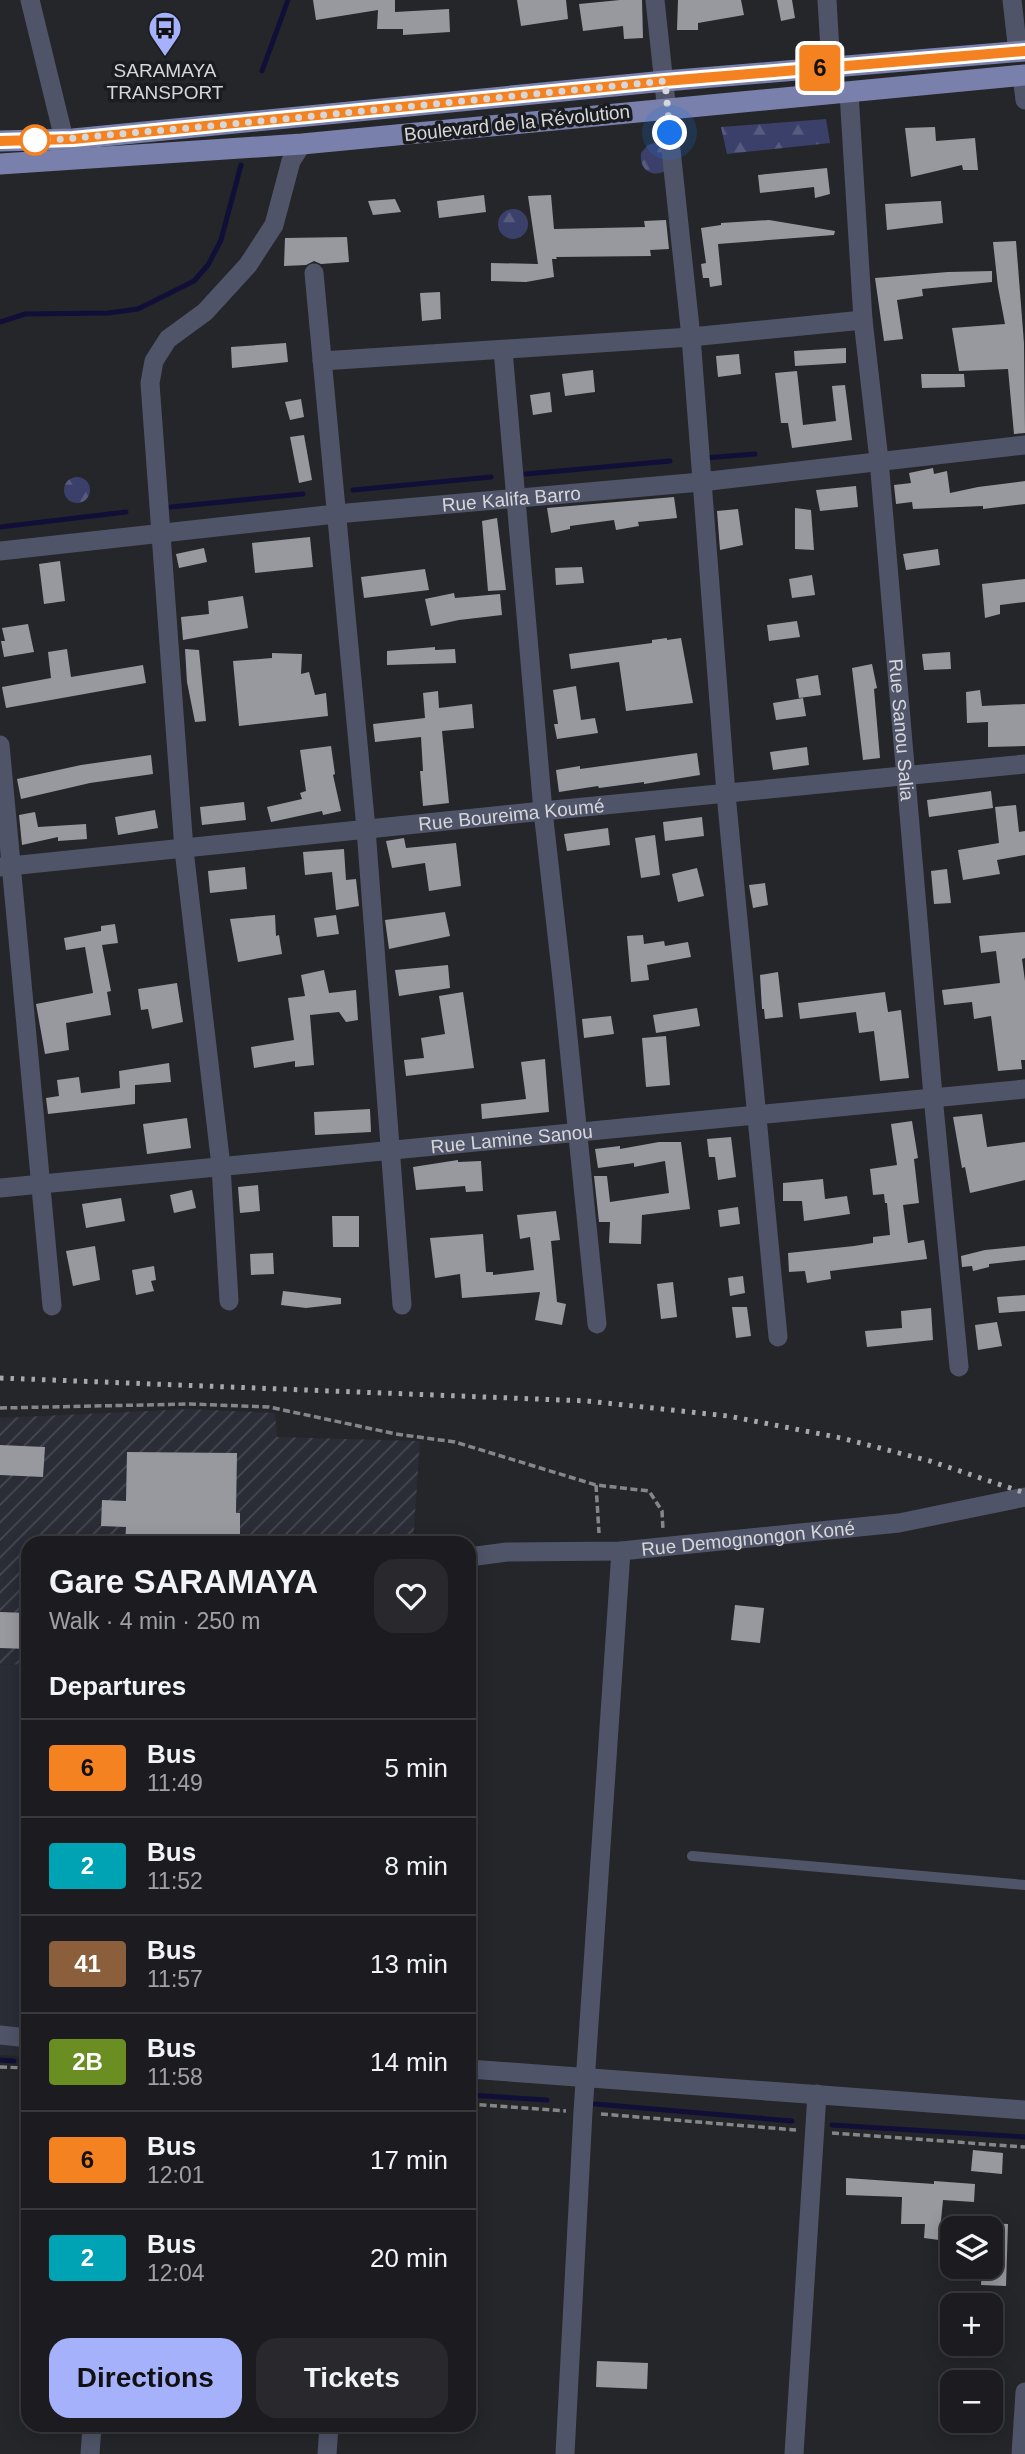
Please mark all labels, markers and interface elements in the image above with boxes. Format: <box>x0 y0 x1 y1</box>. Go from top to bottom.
bus stop icon: SARAMAYA TRANSPORT <box>146 9 184 58</box>
line badge: 6 <box>797 45 843 91</box>
text: 6 <box>813 54 827 81</box>
place label: SARAMAYA TRANSPORT <box>107 60 224 103</box>
street label: Boulevard de la Révolution <box>403 101 631 145</box>
your location <box>652 115 687 150</box>
unlabelled marker <box>20 125 50 155</box>
street label: Rue Kalifa Barro <box>441 482 582 515</box>
street label: Rue Sanou Salia <box>885 658 918 802</box>
street label: Rue Boureima Koumé <box>417 795 605 834</box>
street label: Rue Lamine Sanou <box>430 1120 594 1157</box>
street label: Rue Demognongon Koné <box>640 1517 856 1559</box>
button: heart <box>374 1559 448 1633</box>
text: Gare SARAMAYA <box>49 1563 318 1600</box>
text: Walk · 4 min · 250 m <box>49 1608 260 1634</box>
text: Departures <box>49 1671 186 1701</box>
text: Bus <box>147 1739 196 1769</box>
text: 5 min <box>384 1753 448 1783</box>
text: 6 <box>81 1754 94 1781</box>
text: 11:49 <box>147 1770 203 1796</box>
text: Bus <box>147 1837 196 1867</box>
text: 8 min <box>384 1851 448 1881</box>
text: 2 <box>81 1852 94 1879</box>
text: 11:52 <box>147 1868 203 1894</box>
text: Bus <box>147 1935 196 1965</box>
text: 13 min <box>370 1949 448 1979</box>
text: 41 <box>74 1950 101 1977</box>
text: 11:57 <box>147 1966 203 1992</box>
text: Bus <box>147 2033 196 2063</box>
text: 14 min <box>370 2047 448 2077</box>
text: 2B <box>72 2048 103 2075</box>
text: 11:58 <box>147 2064 203 2090</box>
text: Bus <box>147 2131 196 2161</box>
text: 17 min <box>370 2145 448 2175</box>
text: 6 <box>81 2146 94 2173</box>
text: 12:01 <box>147 2162 205 2188</box>
map controls <box>940 2216 1003 2433</box>
button: layers <box>940 2216 1003 2279</box>
text: Bus <box>147 2229 196 2259</box>
text: 20 min <box>370 2243 448 2273</box>
text: 2 <box>81 2244 94 2271</box>
text: 12:04 <box>147 2260 205 2286</box>
button: + <box>940 2293 1003 2356</box>
button: Directions <box>49 2338 242 2418</box>
button: Tickets <box>256 2338 448 2418</box>
button: − <box>940 2370 1003 2433</box>

